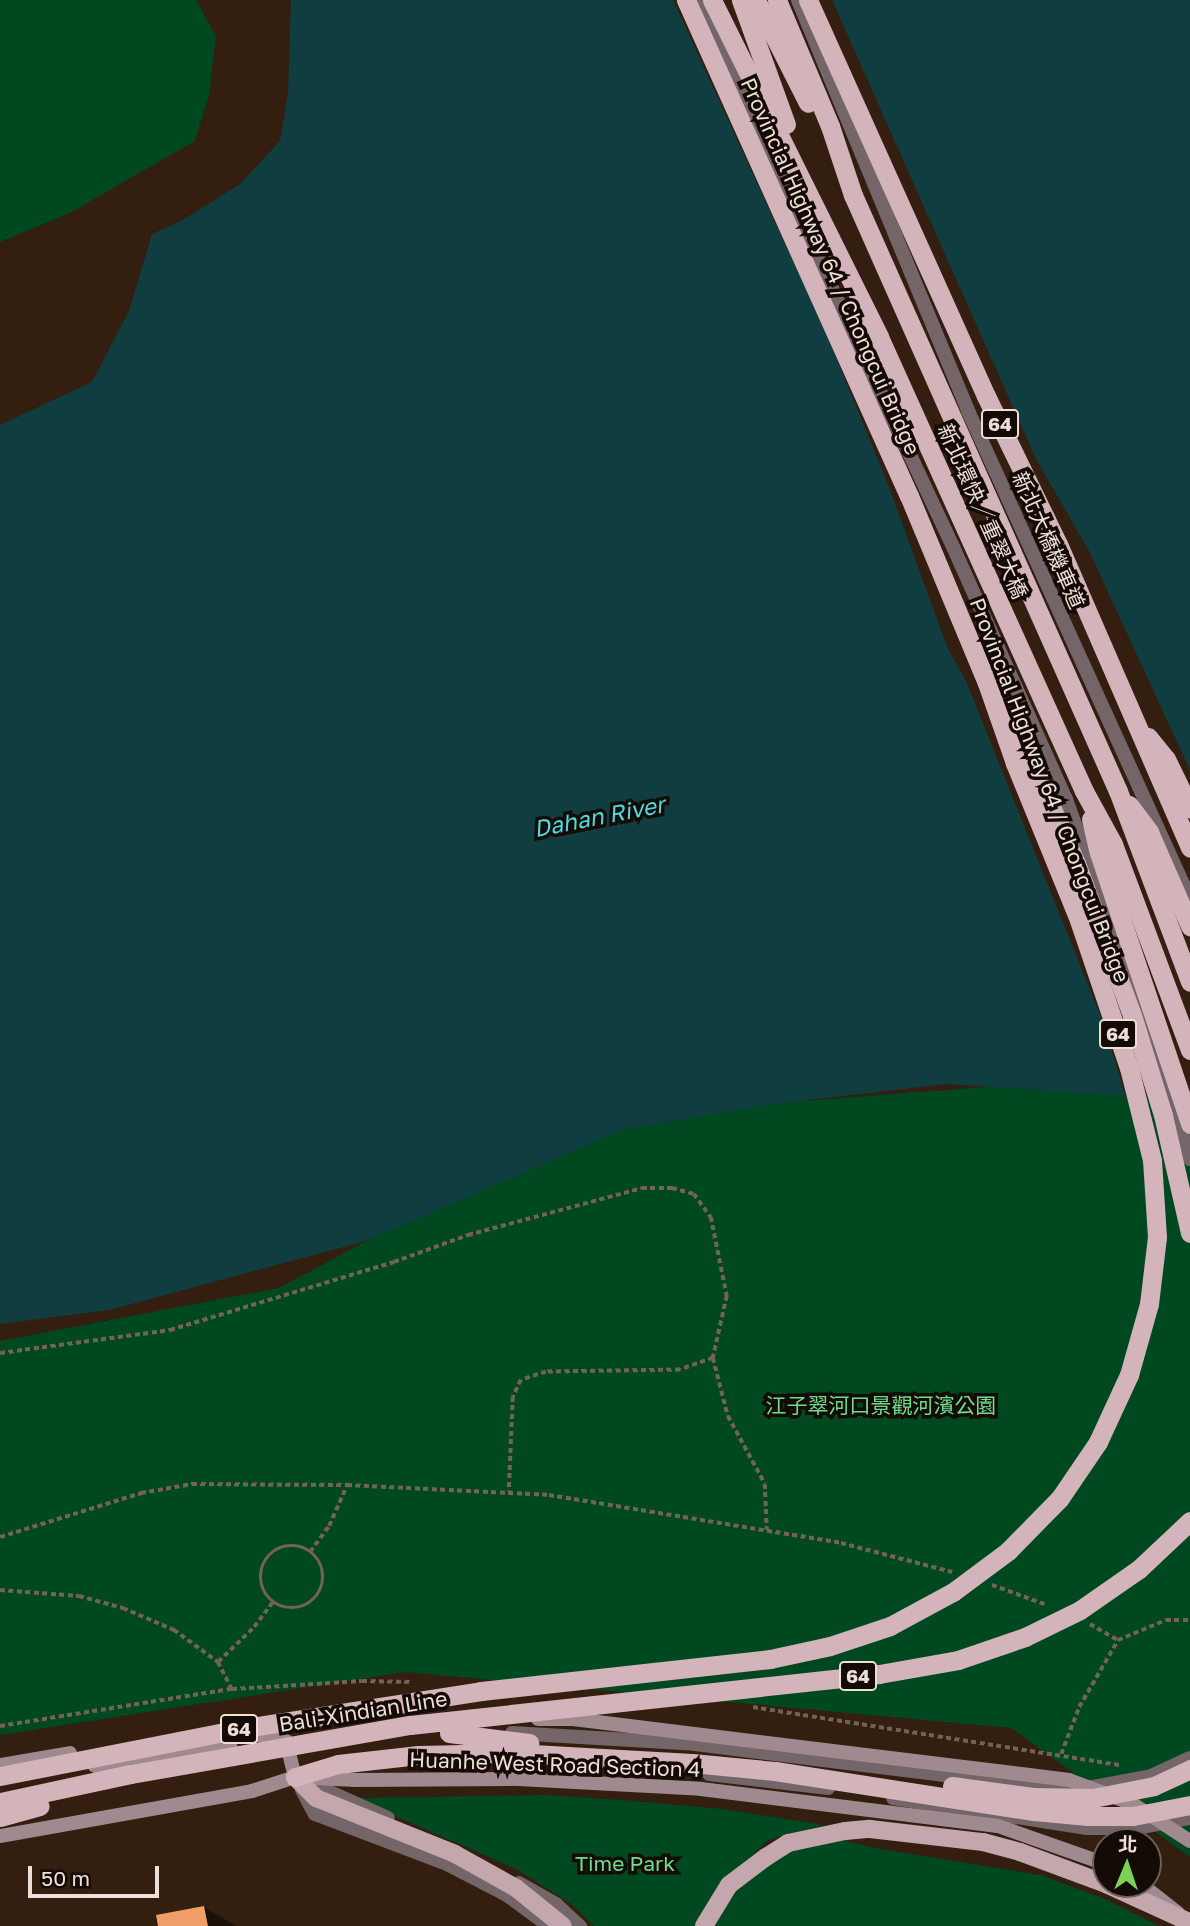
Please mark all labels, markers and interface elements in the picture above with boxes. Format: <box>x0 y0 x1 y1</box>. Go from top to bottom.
street label: Provincial Highway 64 / Chongcui Bridge <box>736 74 926 458</box>
road number: 64 <box>981 408 1019 440</box>
street label: 新北環快／重翠大橋 <box>933 420 1033 602</box>
street label: 新北大橋機車道 <box>1008 468 1090 612</box>
street label: Provincial Highway 64 / Chongcui Bridge <box>965 594 1135 986</box>
water label: Dahan River <box>531 790 667 842</box>
road number: 64 <box>1099 1018 1137 1050</box>
park label: 江子翠河口景觀河濱公園 <box>766 1392 996 1418</box>
road number: 64 <box>839 1660 877 1692</box>
street label: Bali-Xindian Line <box>277 1685 449 1737</box>
road number: 64 <box>220 1714 258 1744</box>
street label: Huanhe West Road Section 4 <box>409 1746 701 1782</box>
north arrow <box>1092 1828 1162 1898</box>
text: 北 <box>1118 1832 1138 1855</box>
park label: Time Park <box>575 1850 675 1876</box>
scale bar <box>32 1853 163 1897</box>
text: 50 m <box>41 1865 90 1891</box>

